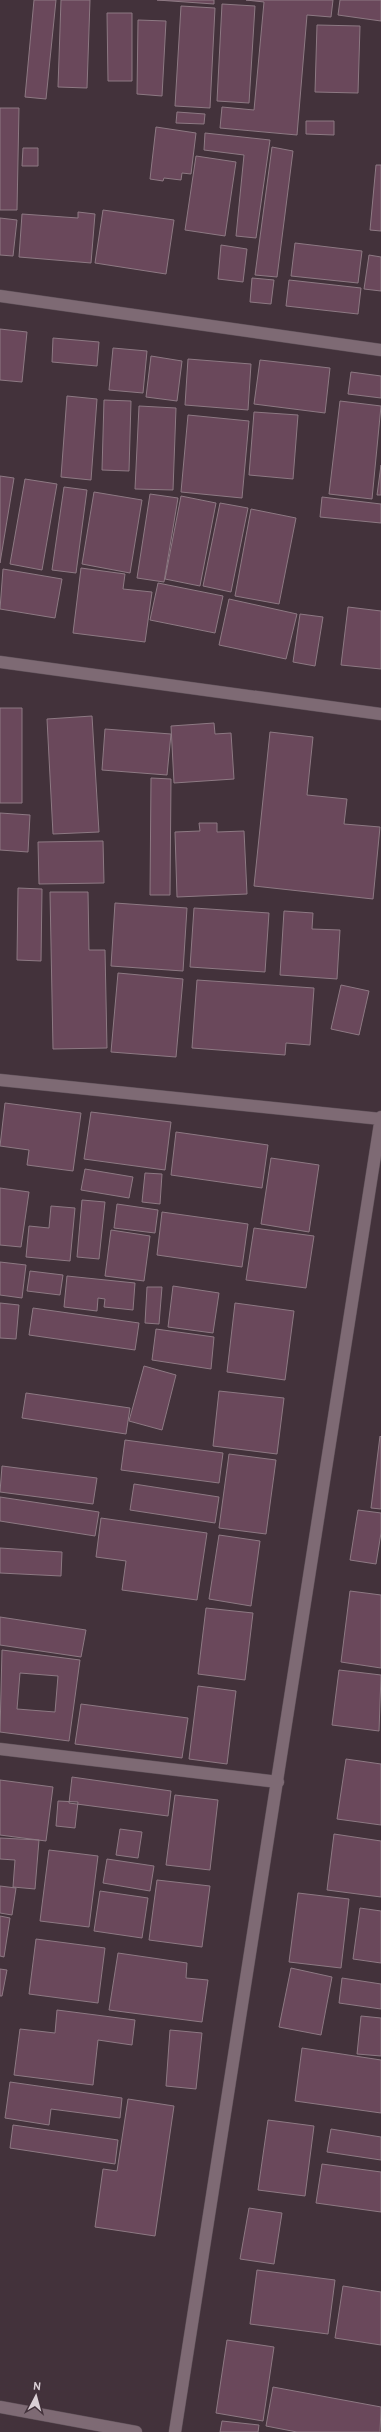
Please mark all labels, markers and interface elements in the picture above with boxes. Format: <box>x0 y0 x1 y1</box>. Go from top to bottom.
north arrow <box>16 2376 56 2416</box>
text: N <box>32 2380 42 2394</box>

